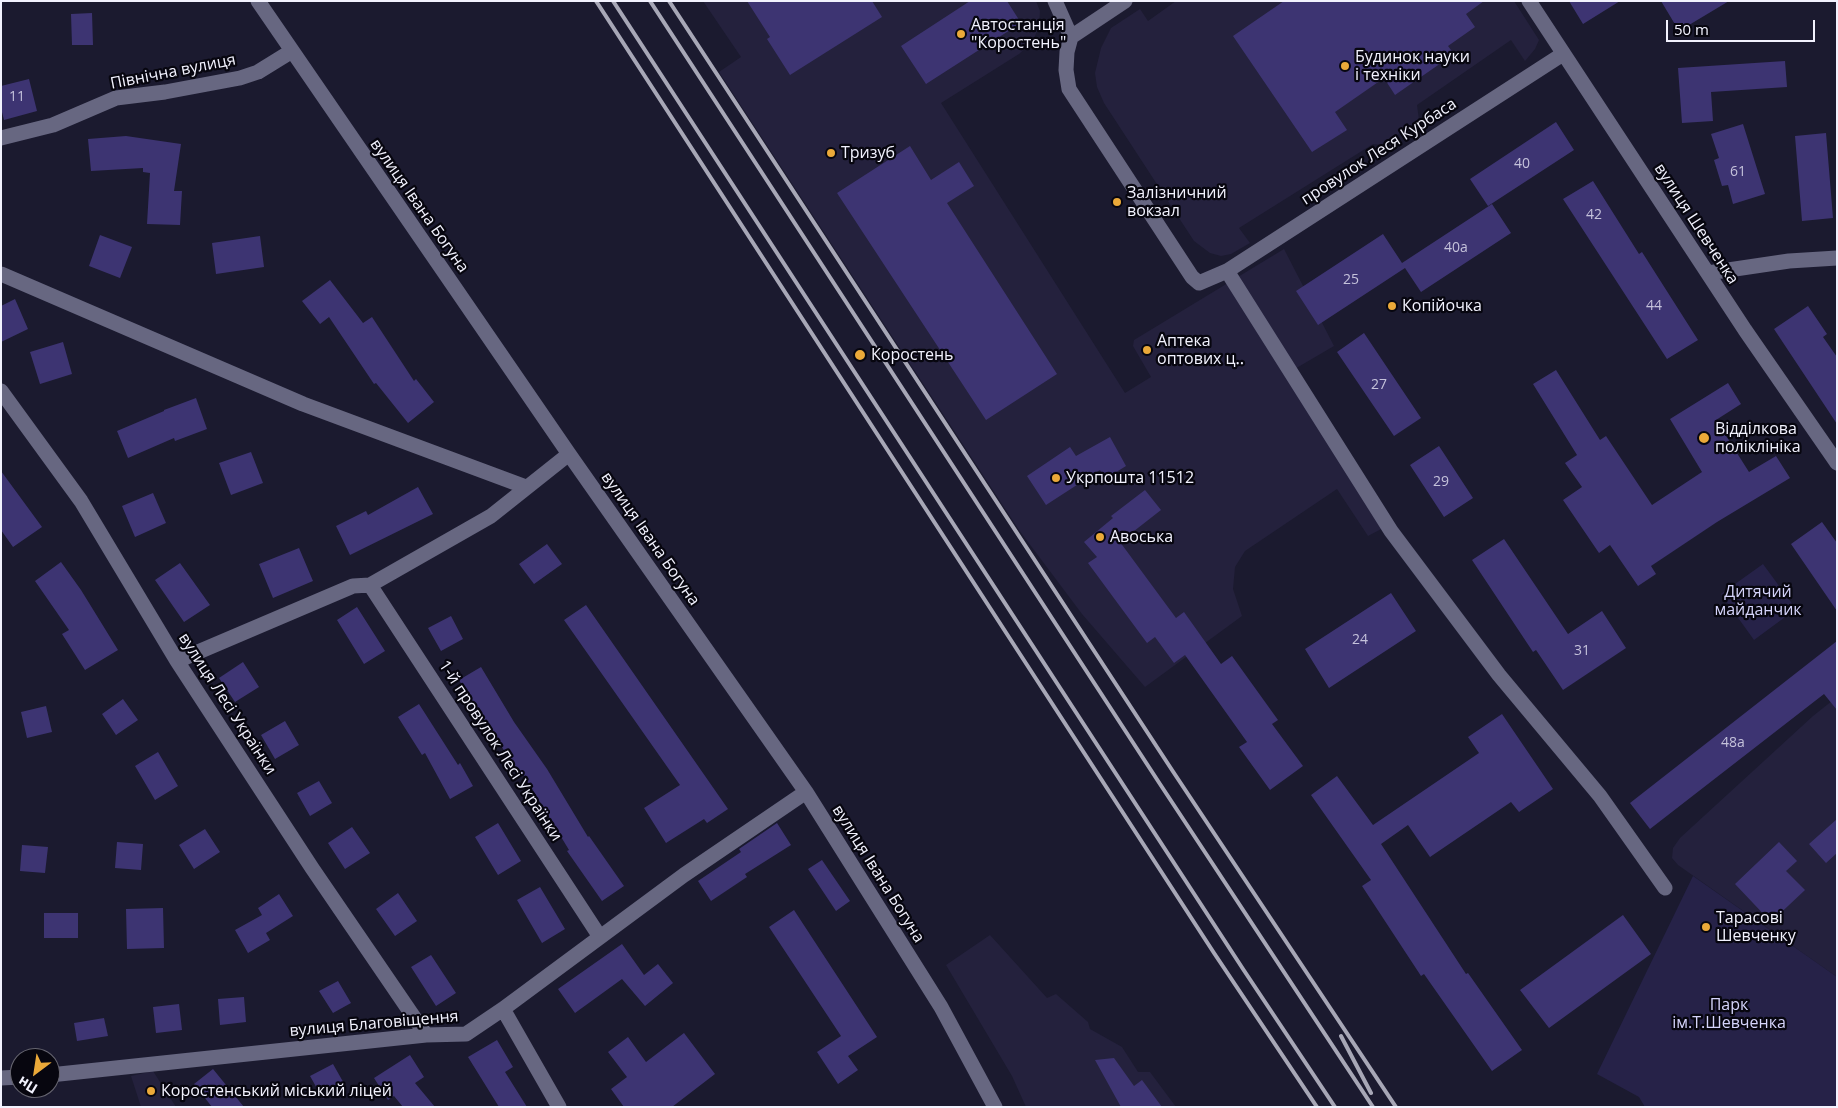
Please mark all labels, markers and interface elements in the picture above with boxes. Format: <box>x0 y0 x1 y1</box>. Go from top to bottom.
scale bar <box>1668 10 1817 42</box>
place label: Автостанція "Коростень" <box>971 15 1066 53</box>
text: 50 m <box>1674 19 1709 39</box>
marker: Автостанція "Коростень" <box>955 28 967 40</box>
place label: Будинок науки і техніки <box>1355 47 1470 85</box>
street label: Північна вулиця <box>109 50 237 94</box>
marker: Будинок науки і техніки <box>1339 60 1351 72</box>
house number: 11 <box>9 89 25 105</box>
street label: провулок Леся Курбаса <box>1298 95 1460 209</box>
street label: вулиця Івана Богуна <box>366 136 472 276</box>
place label: Тризуб <box>841 143 895 163</box>
marker: Тризуб <box>825 147 837 159</box>
house number: 40 <box>1514 156 1530 172</box>
street label: вулиця Шевченка <box>1650 160 1742 288</box>
house number: 61 <box>1730 164 1746 180</box>
place label: Залізничний вокзал <box>1127 183 1227 221</box>
marker: Залізничний вокзал <box>1111 196 1123 208</box>
house number: 42 <box>1586 207 1602 223</box>
house number: 40а <box>1444 240 1468 256</box>
house number: 25 <box>1343 272 1359 288</box>
place label: Копійочка <box>1402 296 1482 316</box>
house number: 44 <box>1646 298 1662 314</box>
marker: Копійочка <box>1386 300 1398 312</box>
place label: Аптека оптових ц‥ <box>1157 331 1244 369</box>
marker: Аптека оптових ц‥ <box>1141 344 1153 356</box>
place label: Коростень <box>871 345 954 365</box>
marker: Коростень <box>853 348 867 362</box>
house number: 27 <box>1371 377 1387 393</box>
place label: Відділкова поліклініка <box>1715 419 1801 457</box>
marker: Відділкова поліклініка <box>1697 431 1711 445</box>
place label: Укрпошта 11512 <box>1066 468 1194 488</box>
street label: вулиця Івана Богуна <box>597 469 703 609</box>
marker: Укрпошта 11512 <box>1050 472 1062 484</box>
house number: 29 <box>1433 474 1449 490</box>
place label: Авоська <box>1110 527 1173 547</box>
marker: Авоська <box>1094 531 1106 543</box>
park label: Дитячий майданчик <box>1714 582 1802 620</box>
street label: вулиця Лесі Українки <box>174 630 280 778</box>
house number: 24 <box>1352 632 1368 648</box>
house number: 31 <box>1574 643 1590 659</box>
street label: 1-й провулок Лесі Українки <box>434 657 566 845</box>
house number: 48а <box>1721 735 1745 751</box>
street label: вулиця Івана Богуна <box>828 802 928 946</box>
place label: Тарасові Шевченку <box>1716 908 1796 946</box>
marker: Тарасові Шевченку <box>1700 921 1712 933</box>
park label: Парк ім.Т.Шевченка <box>1672 995 1786 1033</box>
street label: вулиця Благовіщення <box>289 1007 459 1041</box>
north arrow <box>10 1048 60 1098</box>
text: Пн <box>14 1072 41 1099</box>
place label: Коростенський міський ліцей <box>161 1081 392 1101</box>
marker: Коростенський міський ліцей <box>145 1085 157 1097</box>

